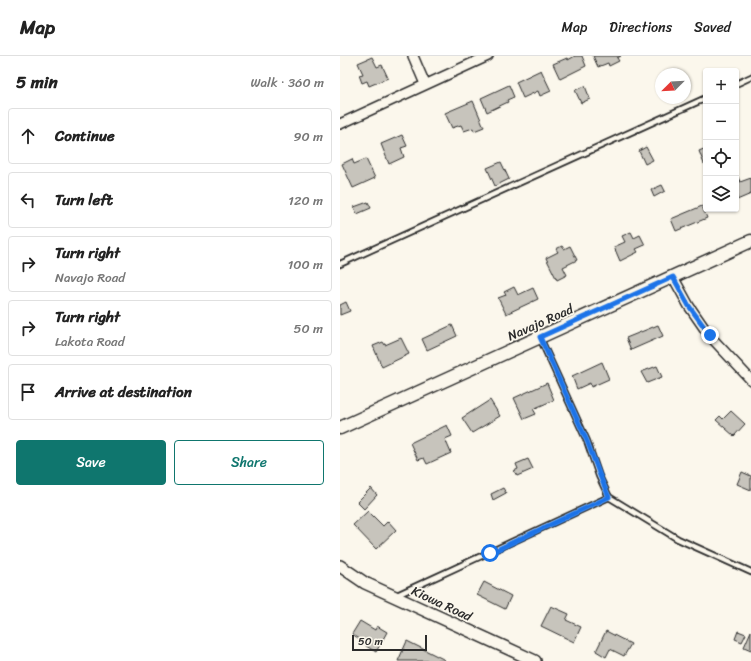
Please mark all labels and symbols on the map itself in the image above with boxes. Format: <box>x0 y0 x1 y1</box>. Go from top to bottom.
north arrow <box>655 68 691 104</box>
street label: Navajo Road <box>504 297 578 347</box>
route end <box>701 326 719 344</box>
route start <box>481 544 499 562</box>
street label: Kiowa Road <box>408 579 477 628</box>
scale bar <box>352 633 427 652</box>

